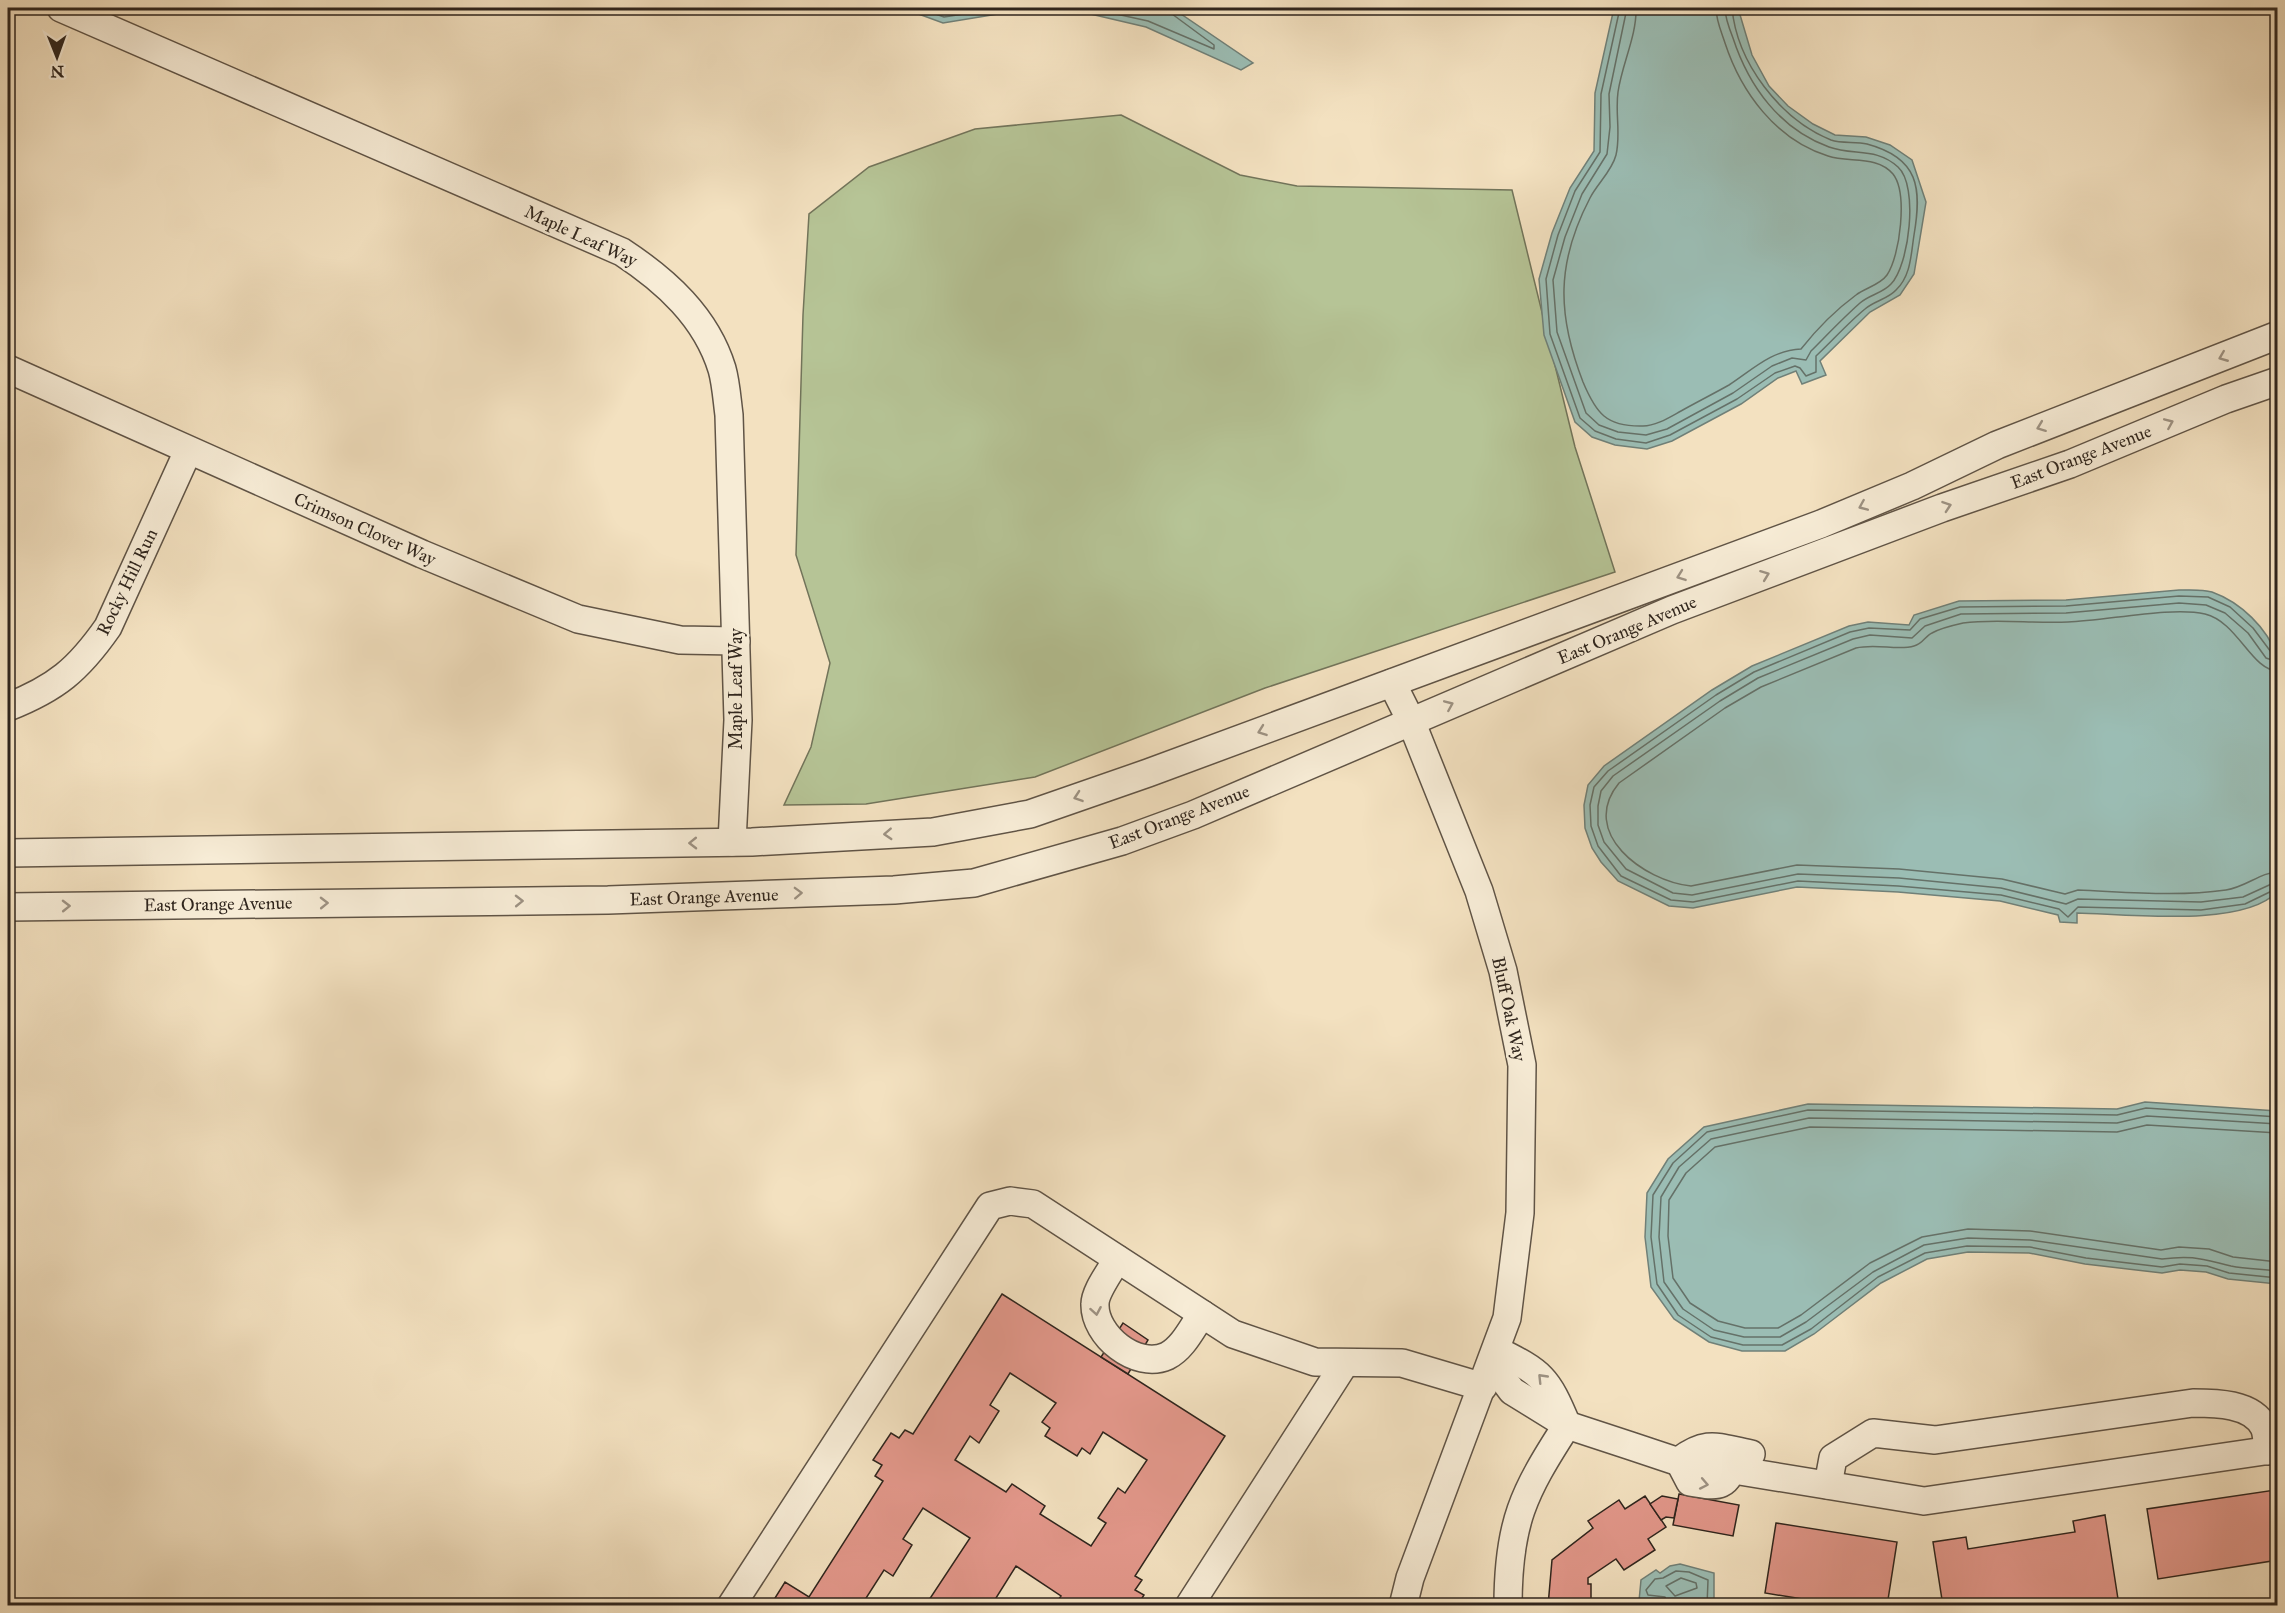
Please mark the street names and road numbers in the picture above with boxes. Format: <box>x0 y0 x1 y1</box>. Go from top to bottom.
street label: Maple Leaf Way <box>521 200 641 272</box>
street label: East Orange Avenue <box>2008 420 2155 495</box>
street label: Crimson Clover Way <box>291 488 440 570</box>
street label: Rocky Hill Run <box>92 525 162 639</box>
street label: East Orange Avenue <box>1554 591 1700 670</box>
street label: Maple Leaf Way <box>725 628 747 750</box>
street label: East Orange Avenue <box>1106 780 1253 855</box>
street label: East Orange Avenue <box>629 883 779 912</box>
street label: East Orange Avenue <box>143 892 293 917</box>
street label: Bluff Oak Way <box>1487 955 1531 1064</box>

